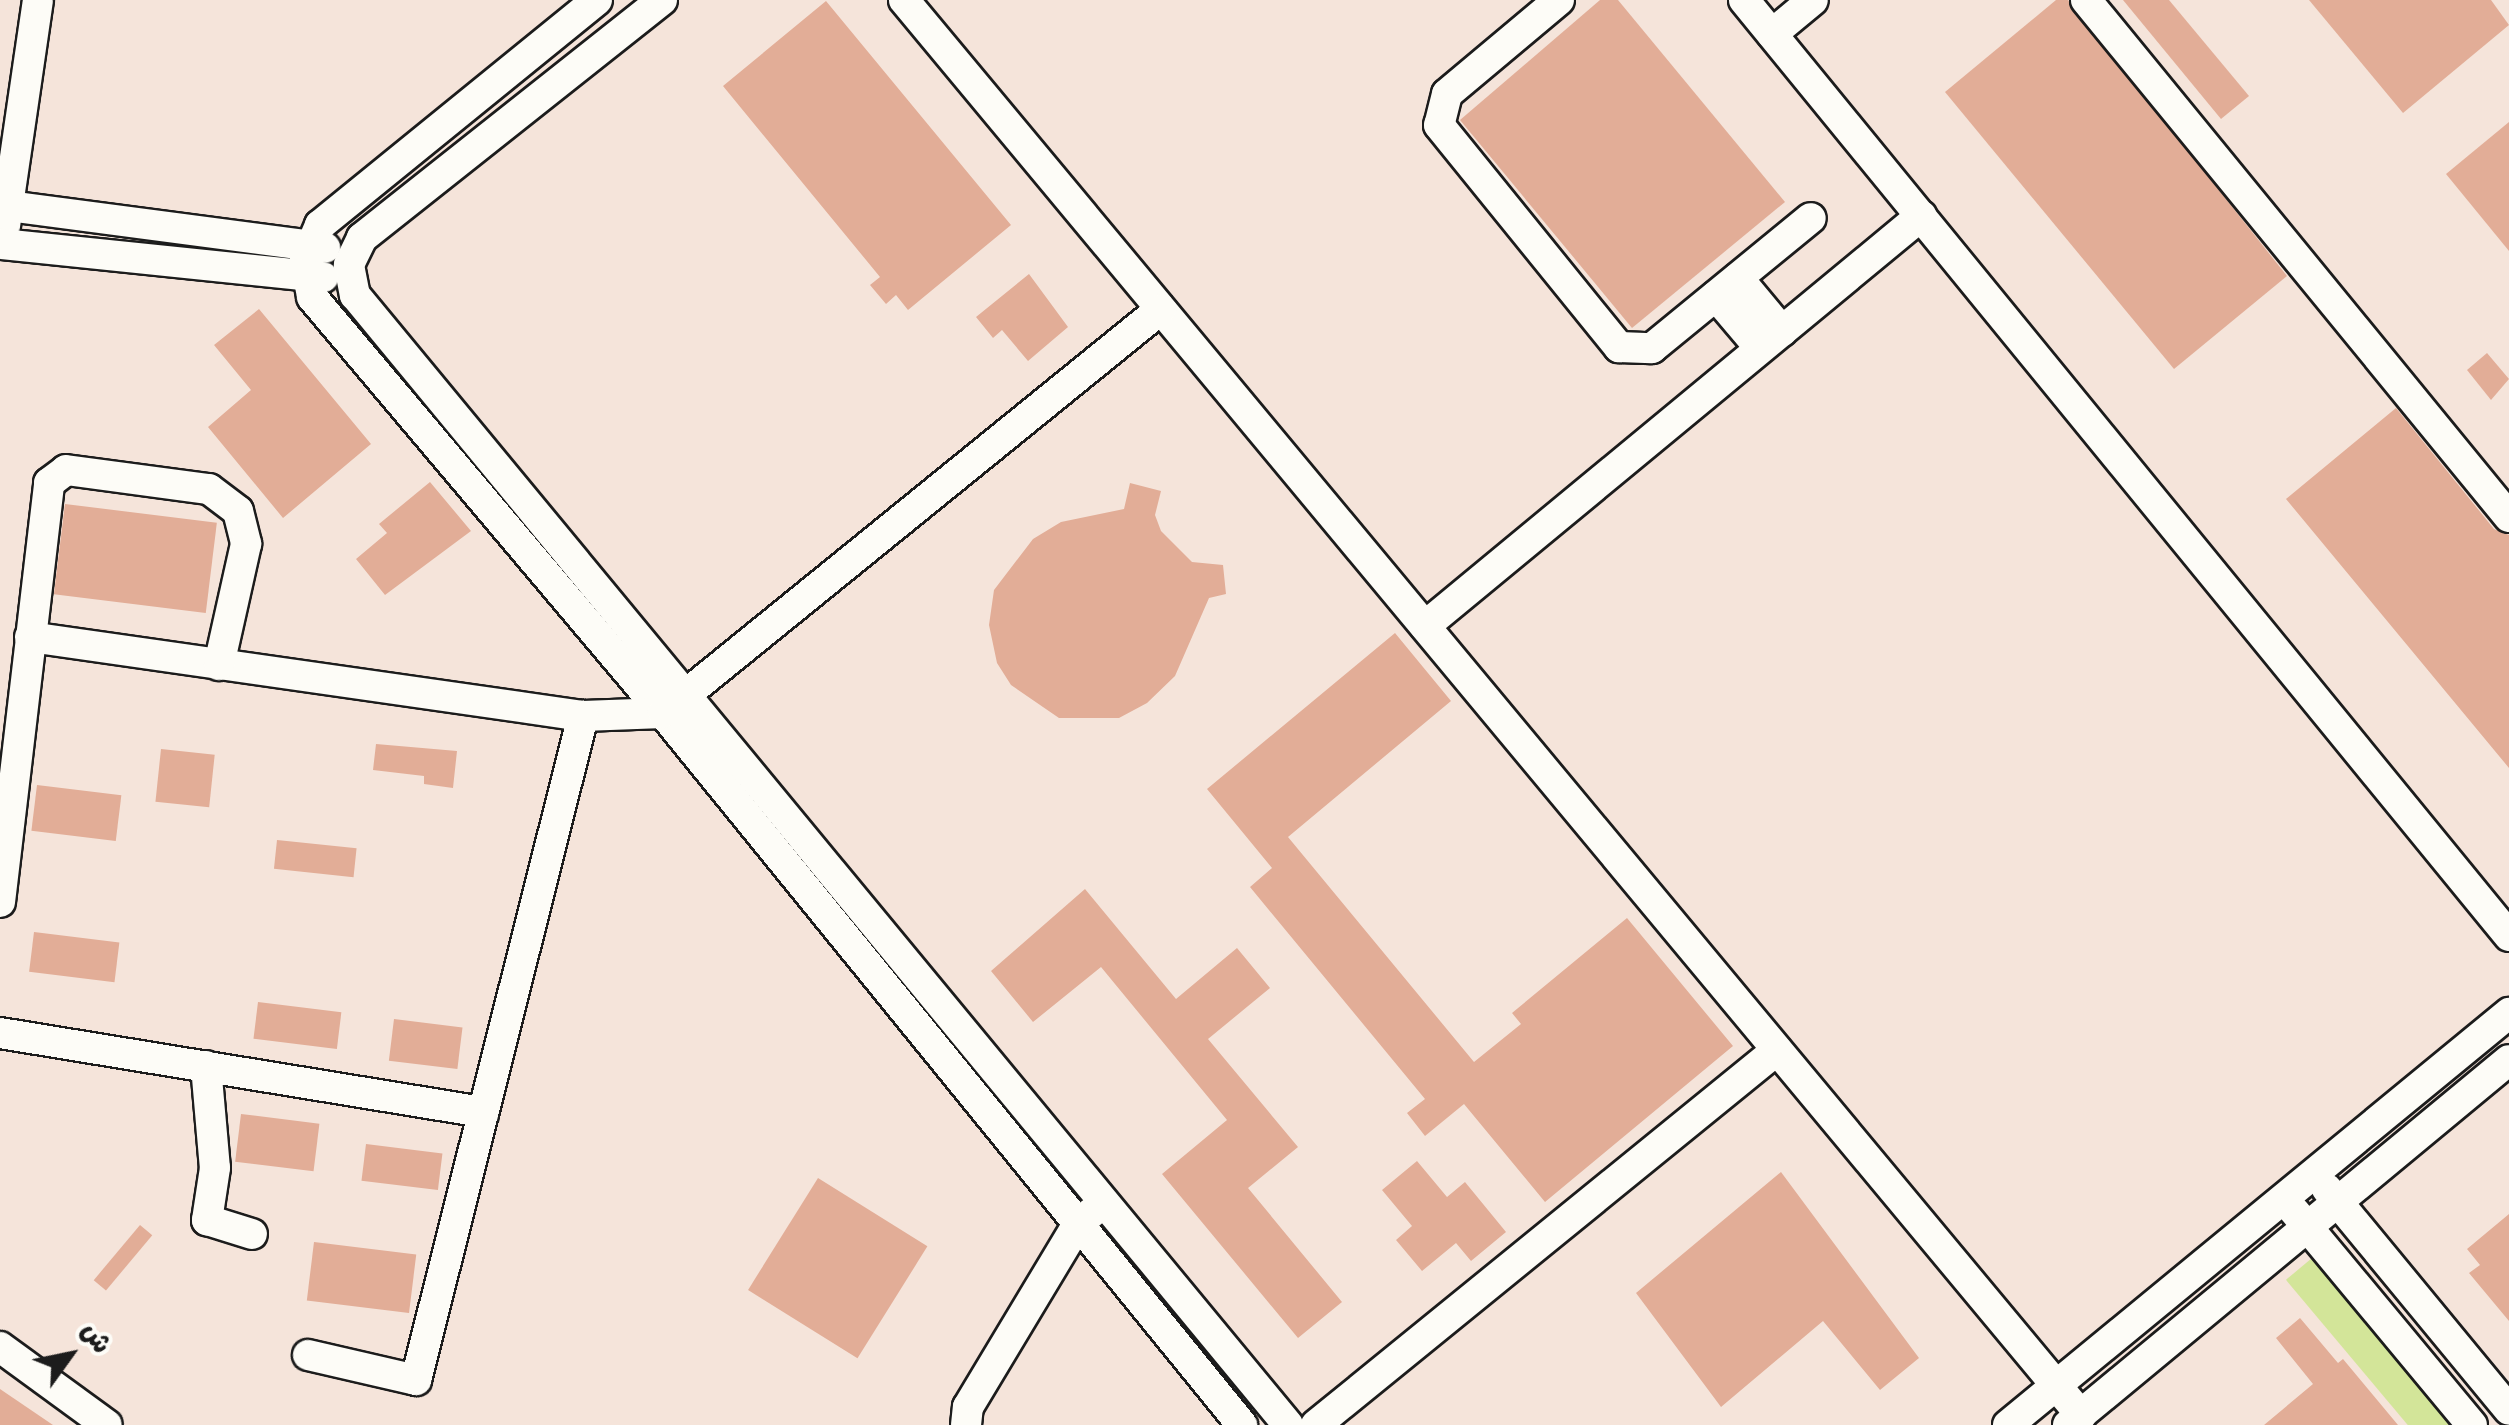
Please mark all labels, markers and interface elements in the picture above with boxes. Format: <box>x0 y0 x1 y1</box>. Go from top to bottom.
north arrow <box>20 1305 120 1405</box>
text: ش <box>68 1313 123 1364</box>

